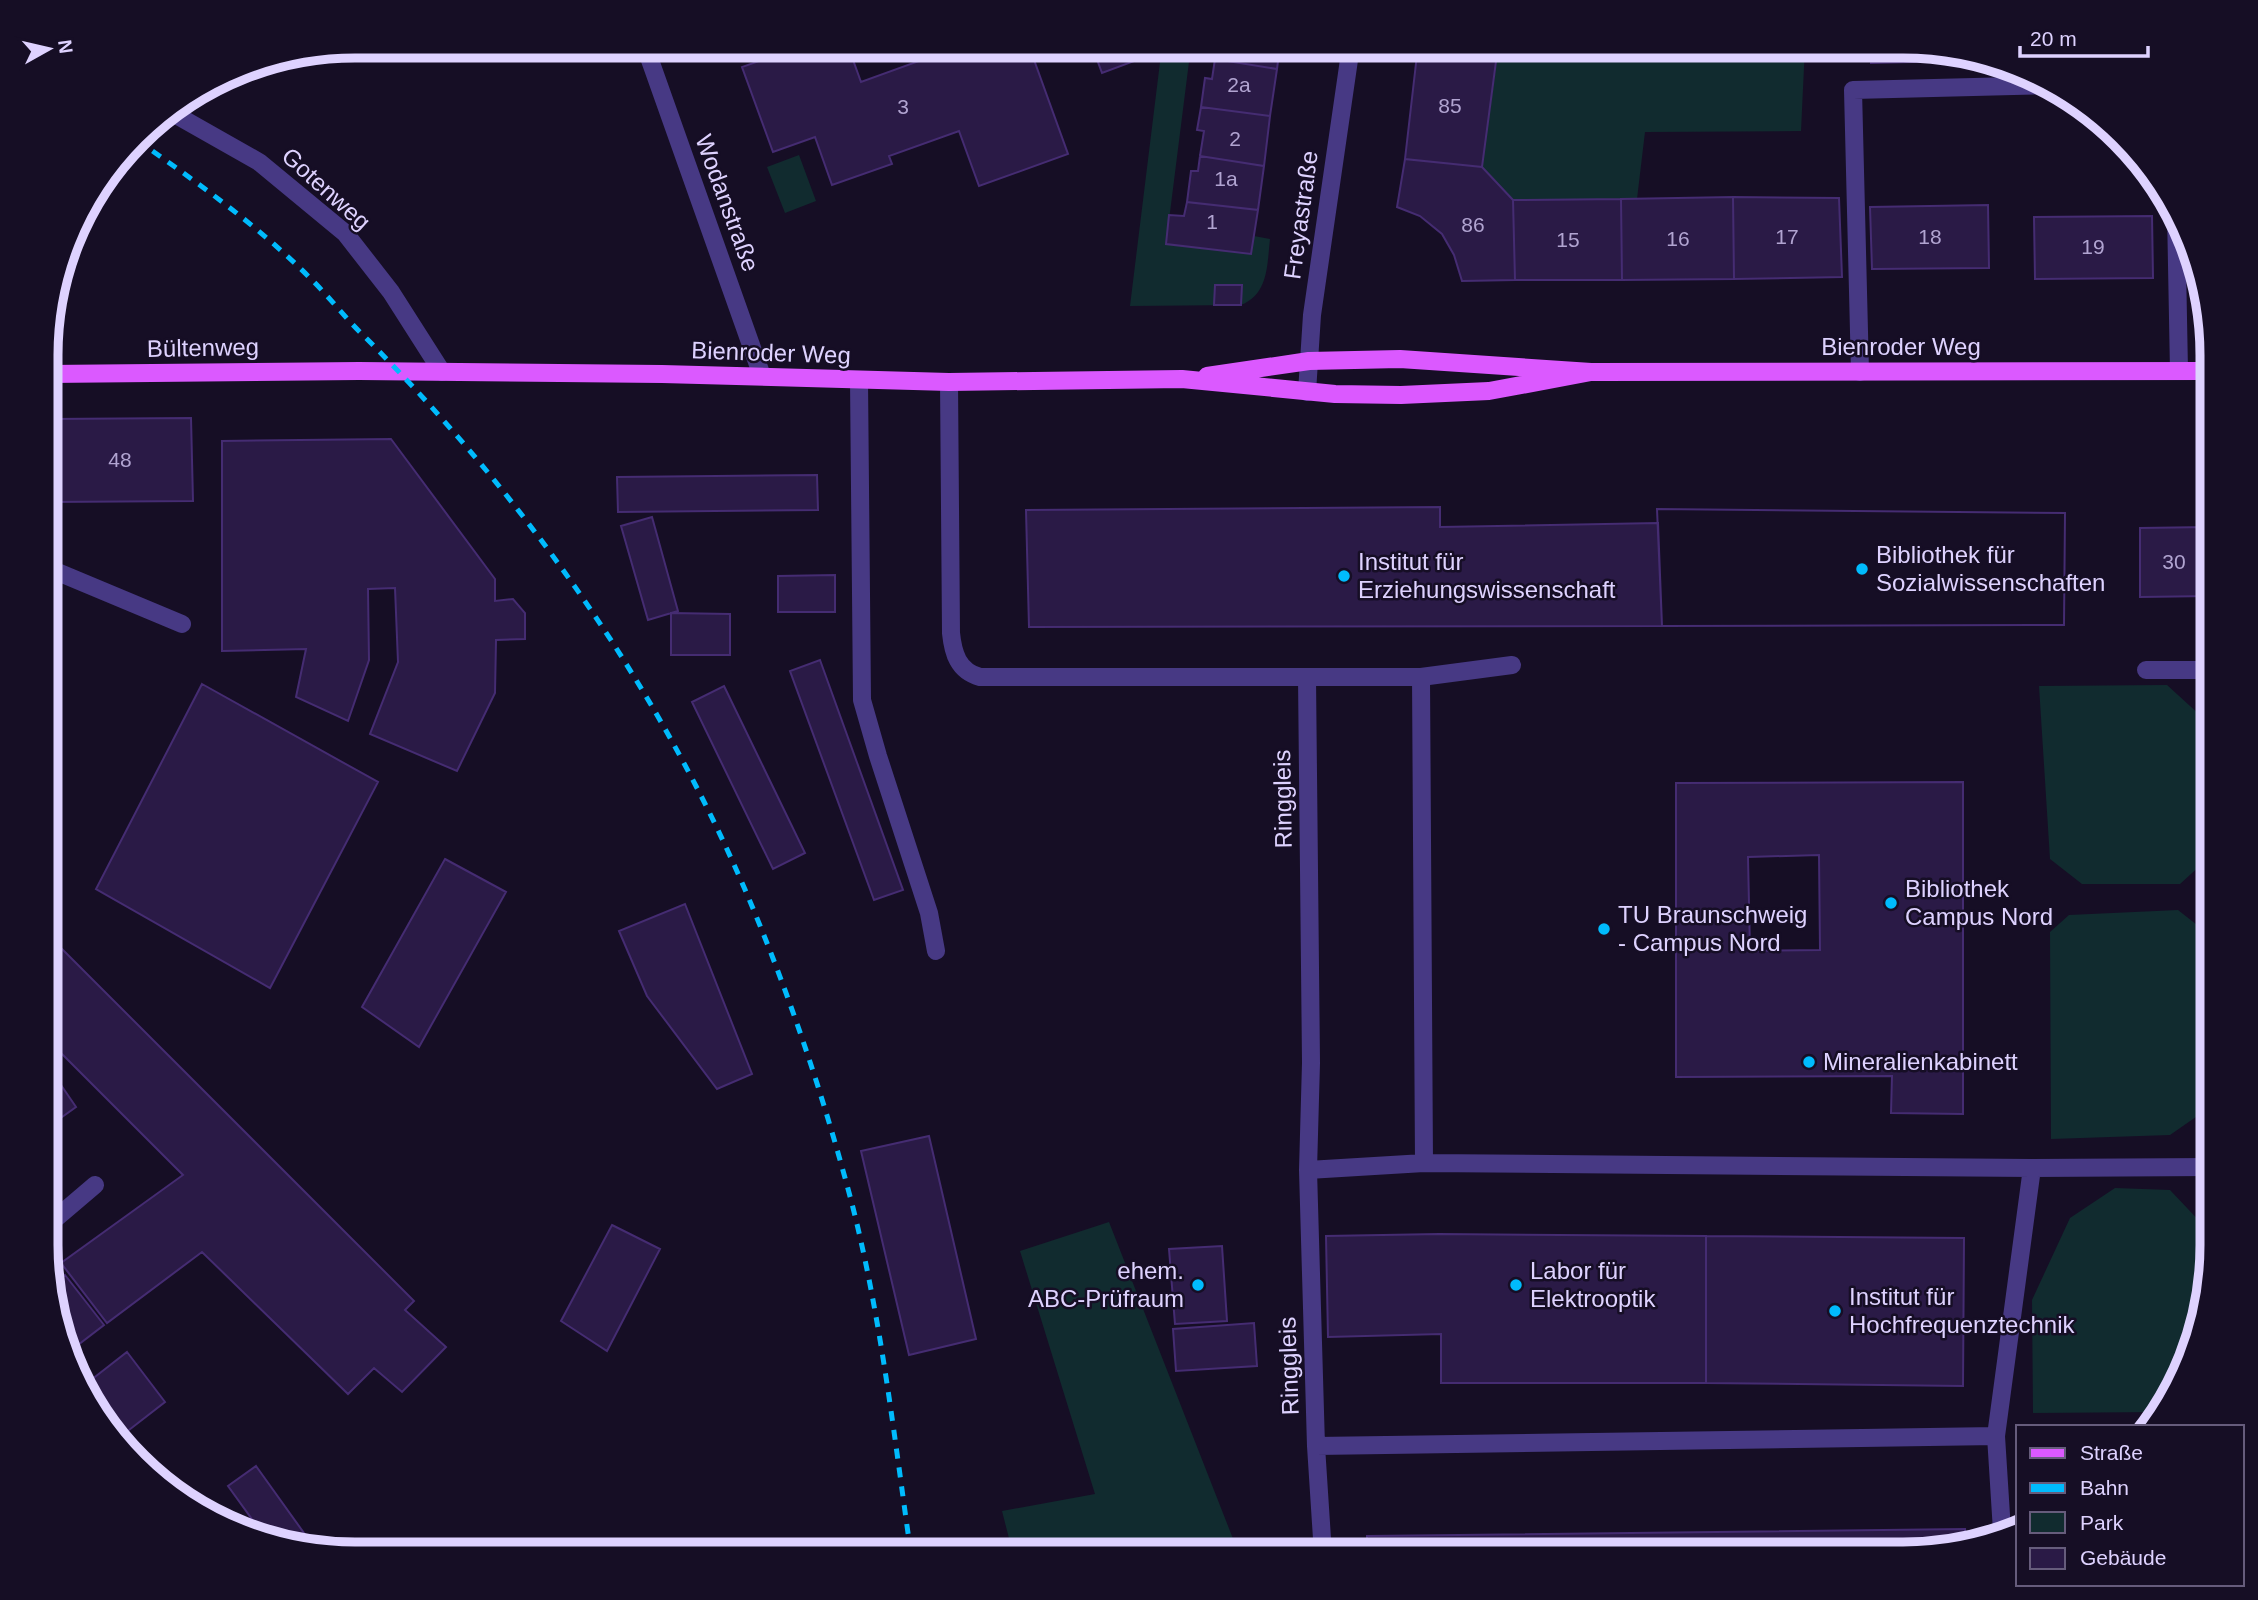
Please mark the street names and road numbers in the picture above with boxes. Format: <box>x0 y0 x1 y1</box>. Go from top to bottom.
street label: Wodanstraße <box>690 131 765 275</box>
street label: Gotenweg <box>277 142 376 235</box>
street label: Freyastraße <box>1278 149 1323 281</box>
street label: Bültenweg <box>147 333 259 362</box>
street label: Bienroder Weg <box>1821 333 1981 360</box>
street label: Bienroder Weg <box>691 336 851 369</box>
street label: Ringgleis <box>1268 749 1297 849</box>
street label: Ringgleis <box>1273 1316 1304 1416</box>

